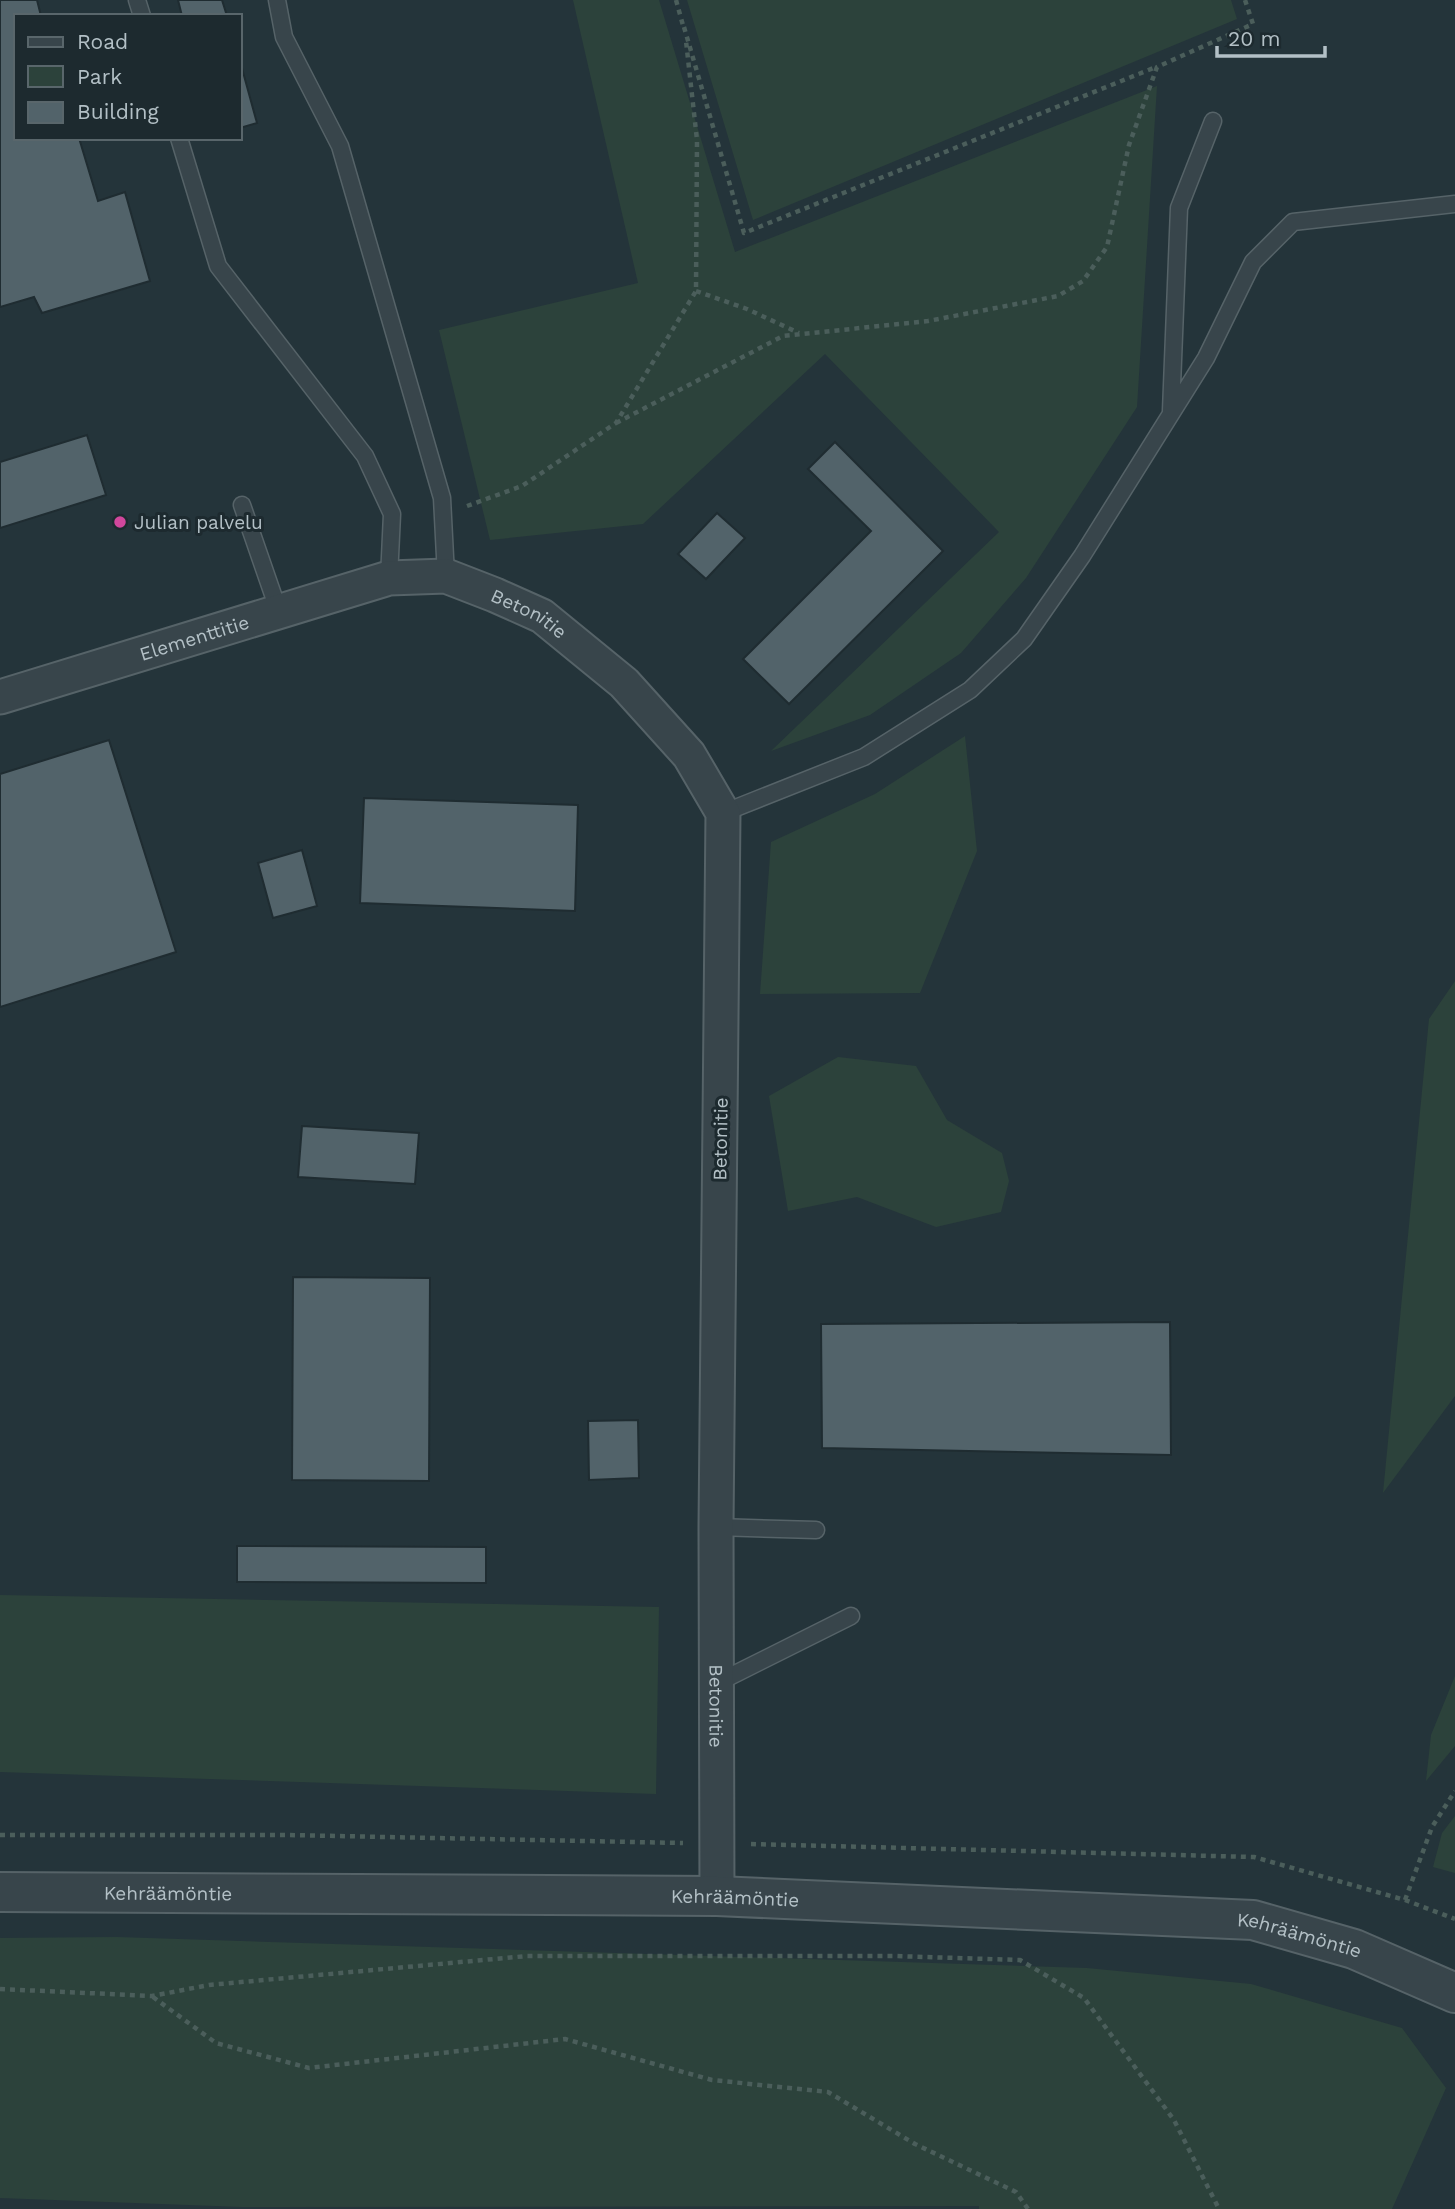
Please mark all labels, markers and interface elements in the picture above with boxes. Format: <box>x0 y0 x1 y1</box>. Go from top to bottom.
legend <box>14 14 242 140</box>
scale bar <box>1217 14 1326 58</box>
text: 20 m <box>1228 26 1280 51</box>
text: Road <box>77 29 128 54</box>
text: Park <box>77 64 122 89</box>
text: Building <box>77 99 159 124</box>
place label: Julian palvelu <box>134 511 263 534</box>
marker: Julian palvelu <box>112 514 128 530</box>
street label: Betonitie <box>487 584 571 644</box>
street label: Elementtitie <box>137 611 252 666</box>
street label: Betonitie <box>708 1097 733 1181</box>
street label: Betonitie <box>704 1664 728 1748</box>
street label: Kehräämöntie <box>104 1882 232 1905</box>
street label: Kehräämöntie <box>671 1885 800 1912</box>
street label: Kehräämöntie <box>1237 1908 1365 1963</box>

